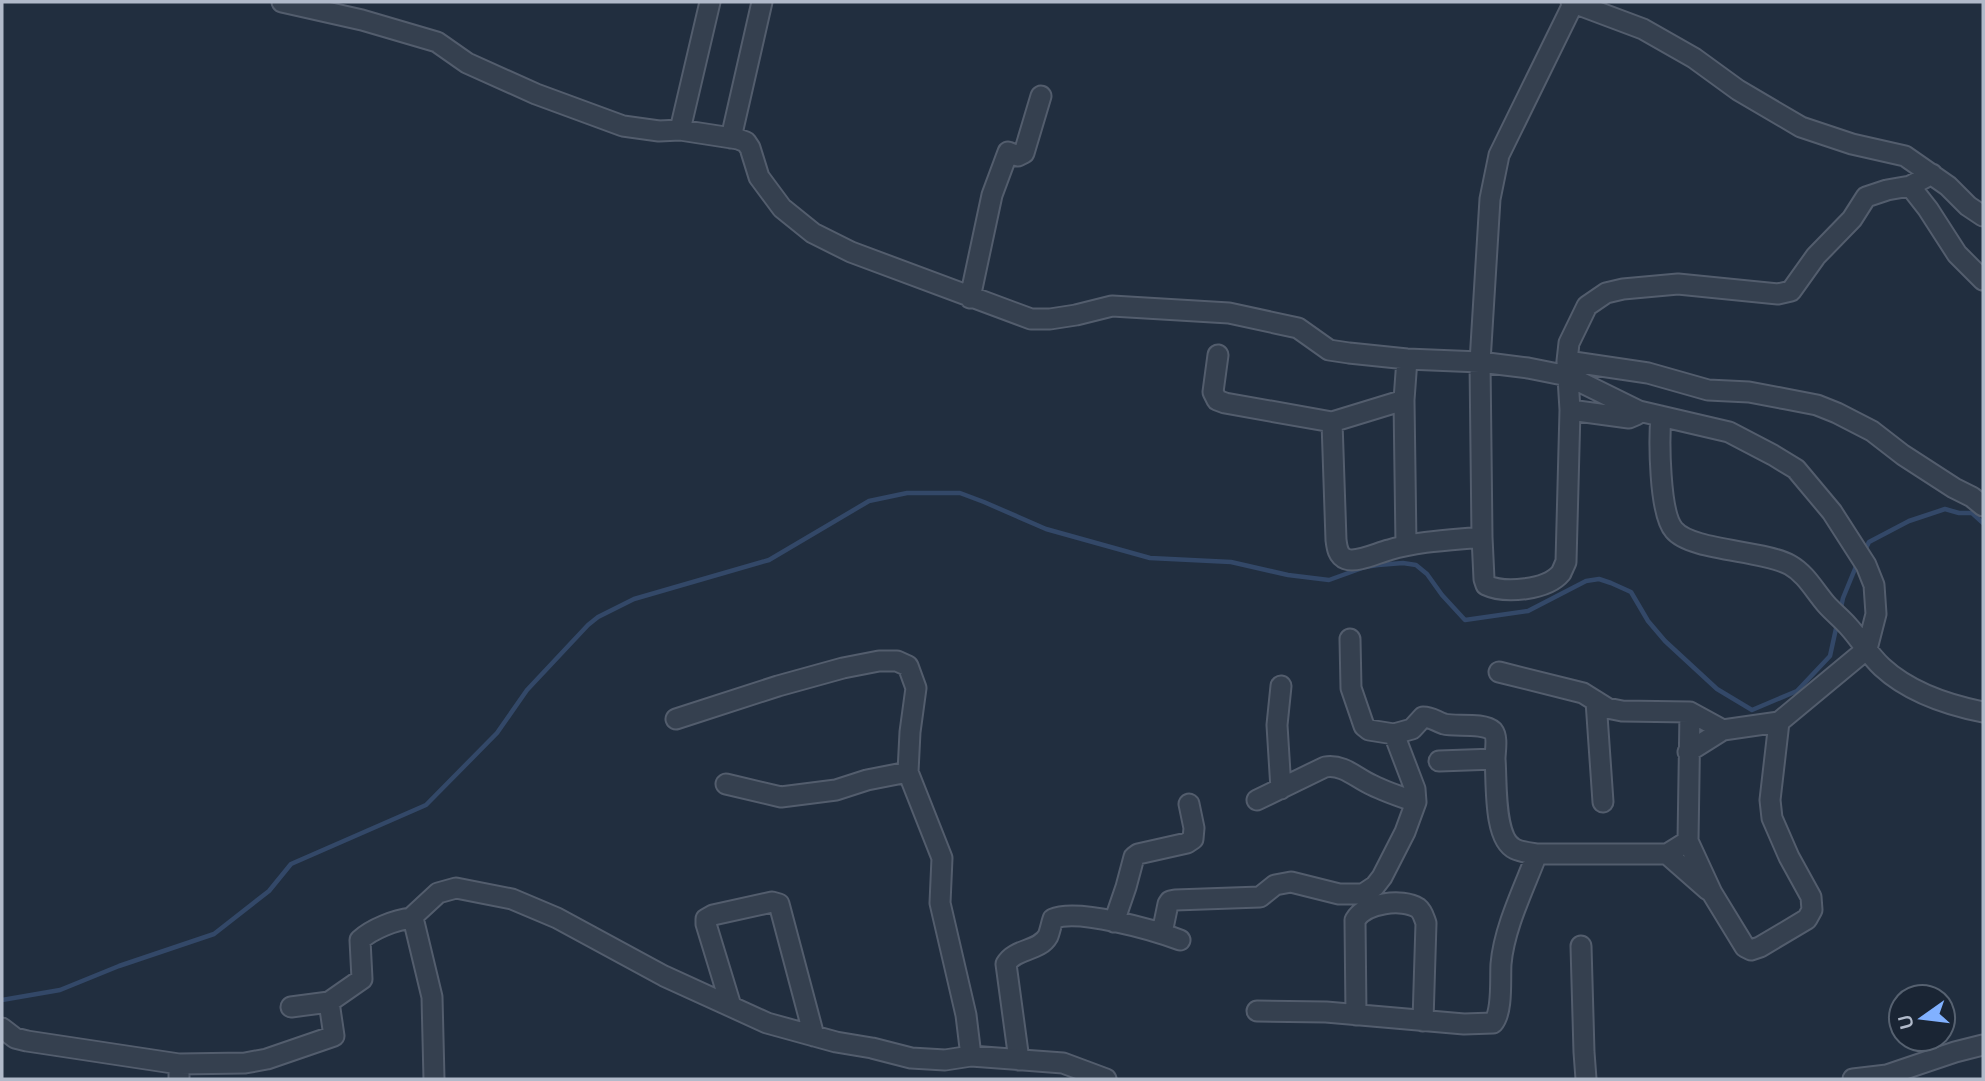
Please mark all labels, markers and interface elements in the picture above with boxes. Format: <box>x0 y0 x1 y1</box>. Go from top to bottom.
north arrow <box>1887 983 1957 1053</box>
text: U <box>1892 1012 1919 1032</box>

